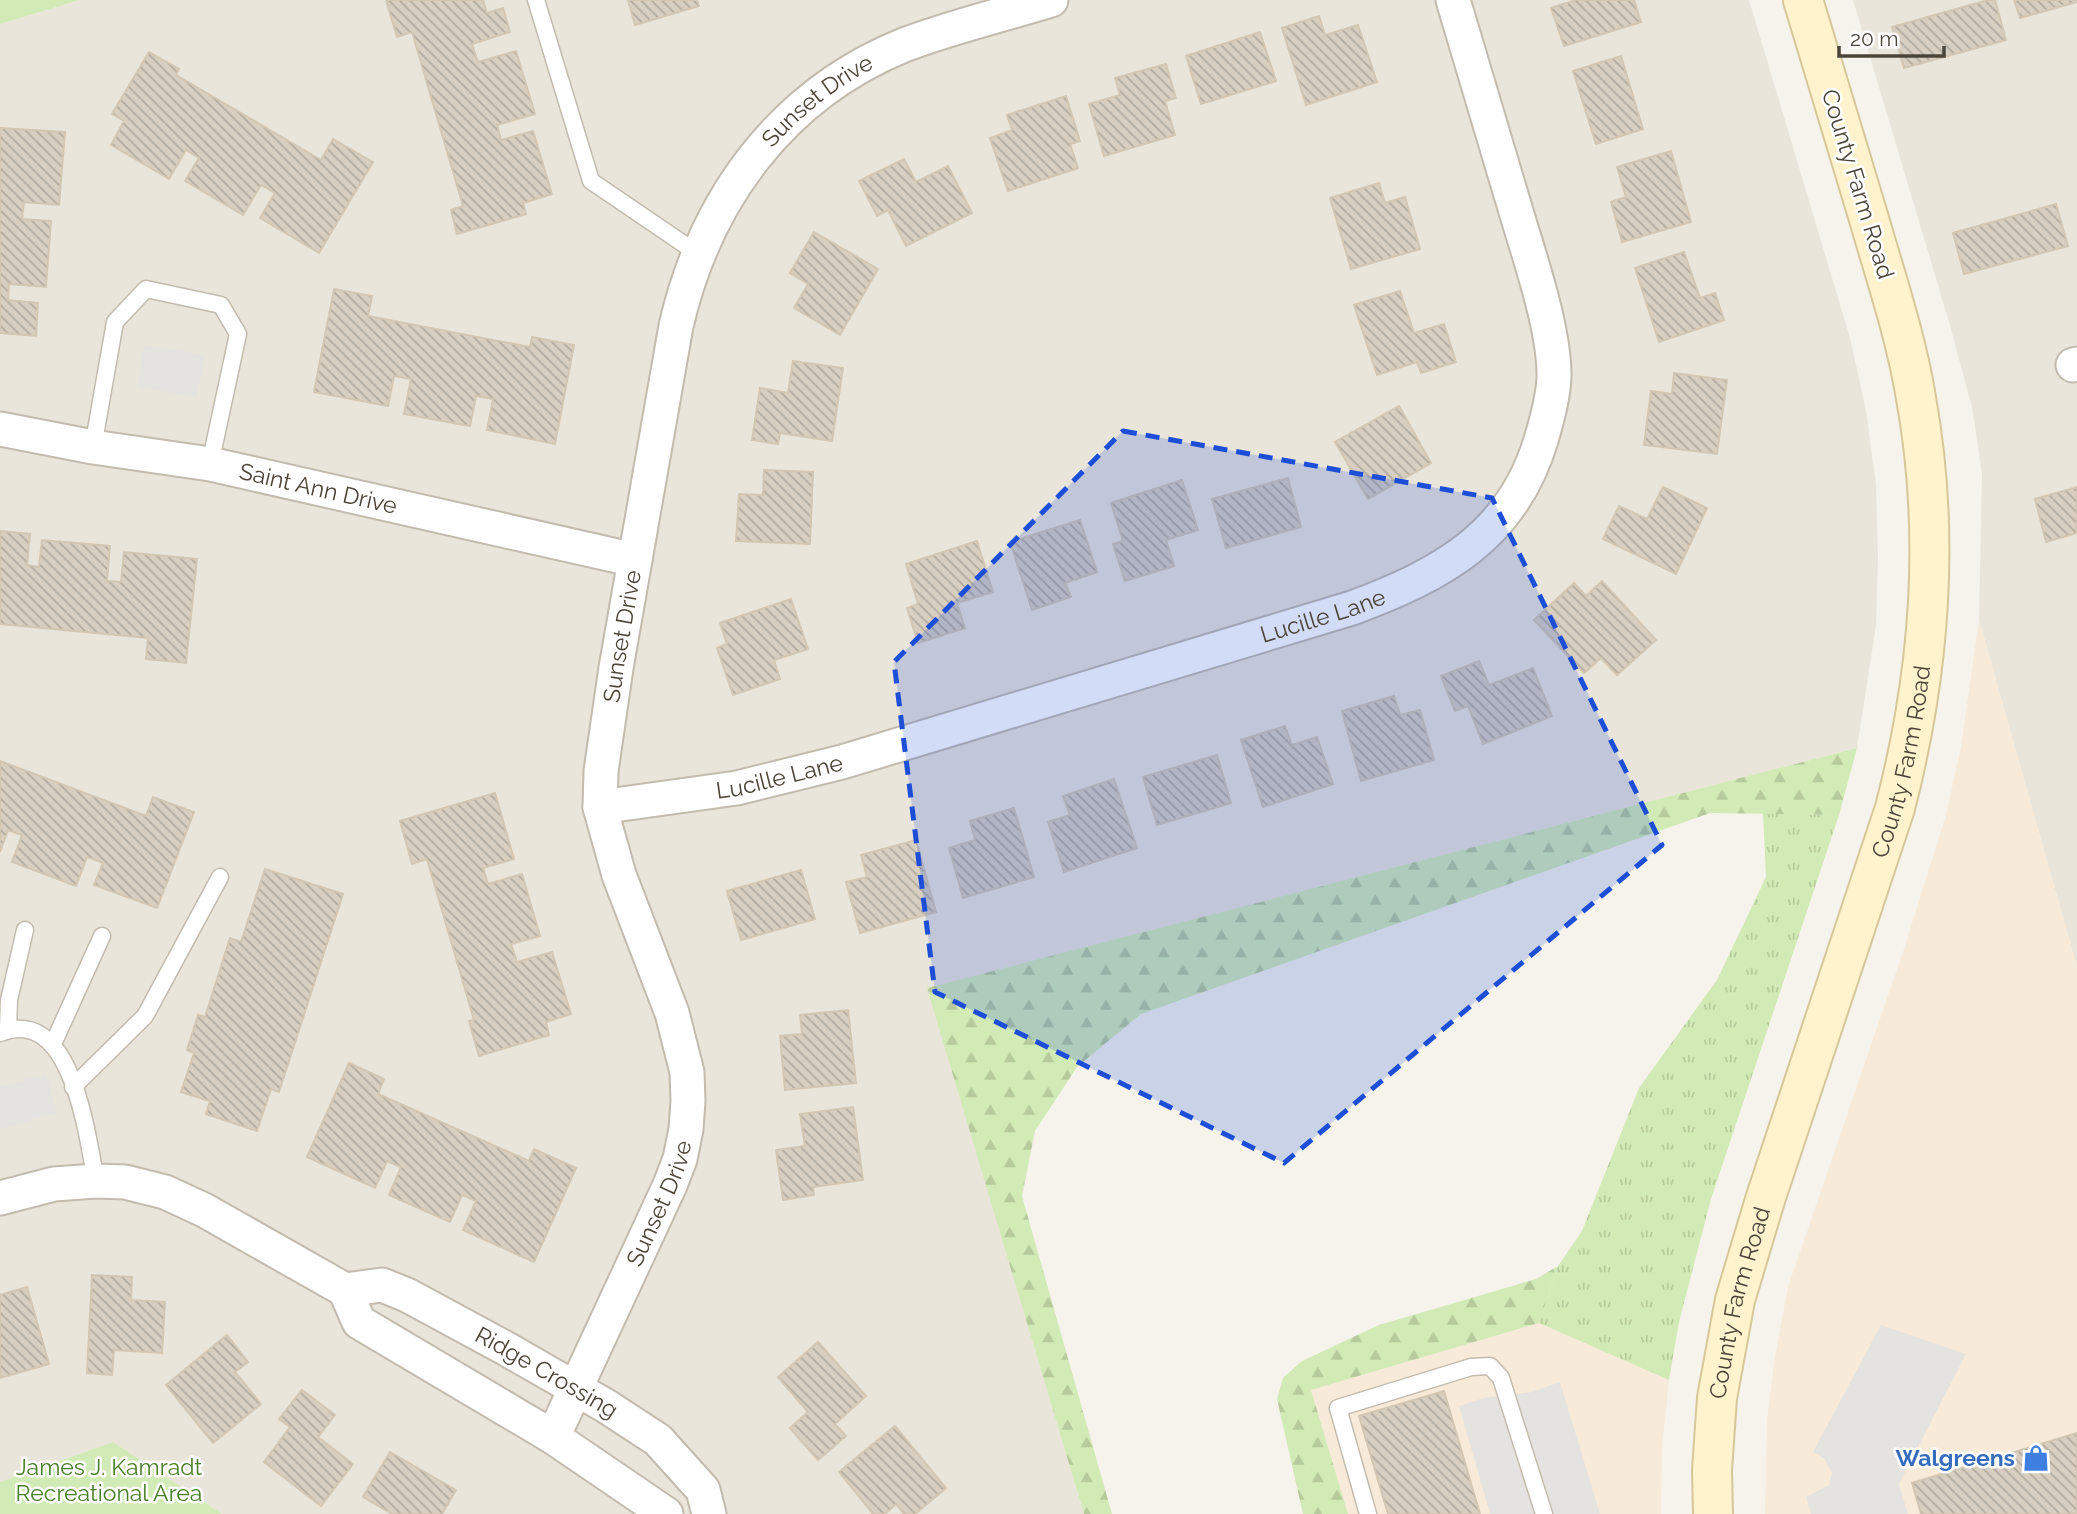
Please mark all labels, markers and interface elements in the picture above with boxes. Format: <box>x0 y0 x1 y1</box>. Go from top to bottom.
scale bar <box>1839 14 1944 58</box>
text: 20 m <box>1850 26 1898 51</box>
street label: Sunset Drive <box>756 48 877 152</box>
street label: County Farm Road <box>1817 86 1900 282</box>
street label: Saint Ann Drive <box>237 457 400 519</box>
street label: Sunset Drive <box>597 568 646 704</box>
street label: Lucille Lane <box>1257 582 1389 648</box>
street label: County Farm Road <box>1865 664 1935 861</box>
street label: Lucille Lane <box>714 748 845 804</box>
street label: Sunset Drive <box>620 1138 696 1270</box>
street label: County Farm Road <box>1703 1203 1775 1401</box>
street label: Ridge Crossing <box>471 1321 623 1423</box>
shop icon: Walgreens <box>2021 1443 2051 1473</box>
place label: Walgreens <box>1895 1444 2015 1471</box>
park label: James J. Kamradt Recreational Area <box>16 1453 203 1506</box>

